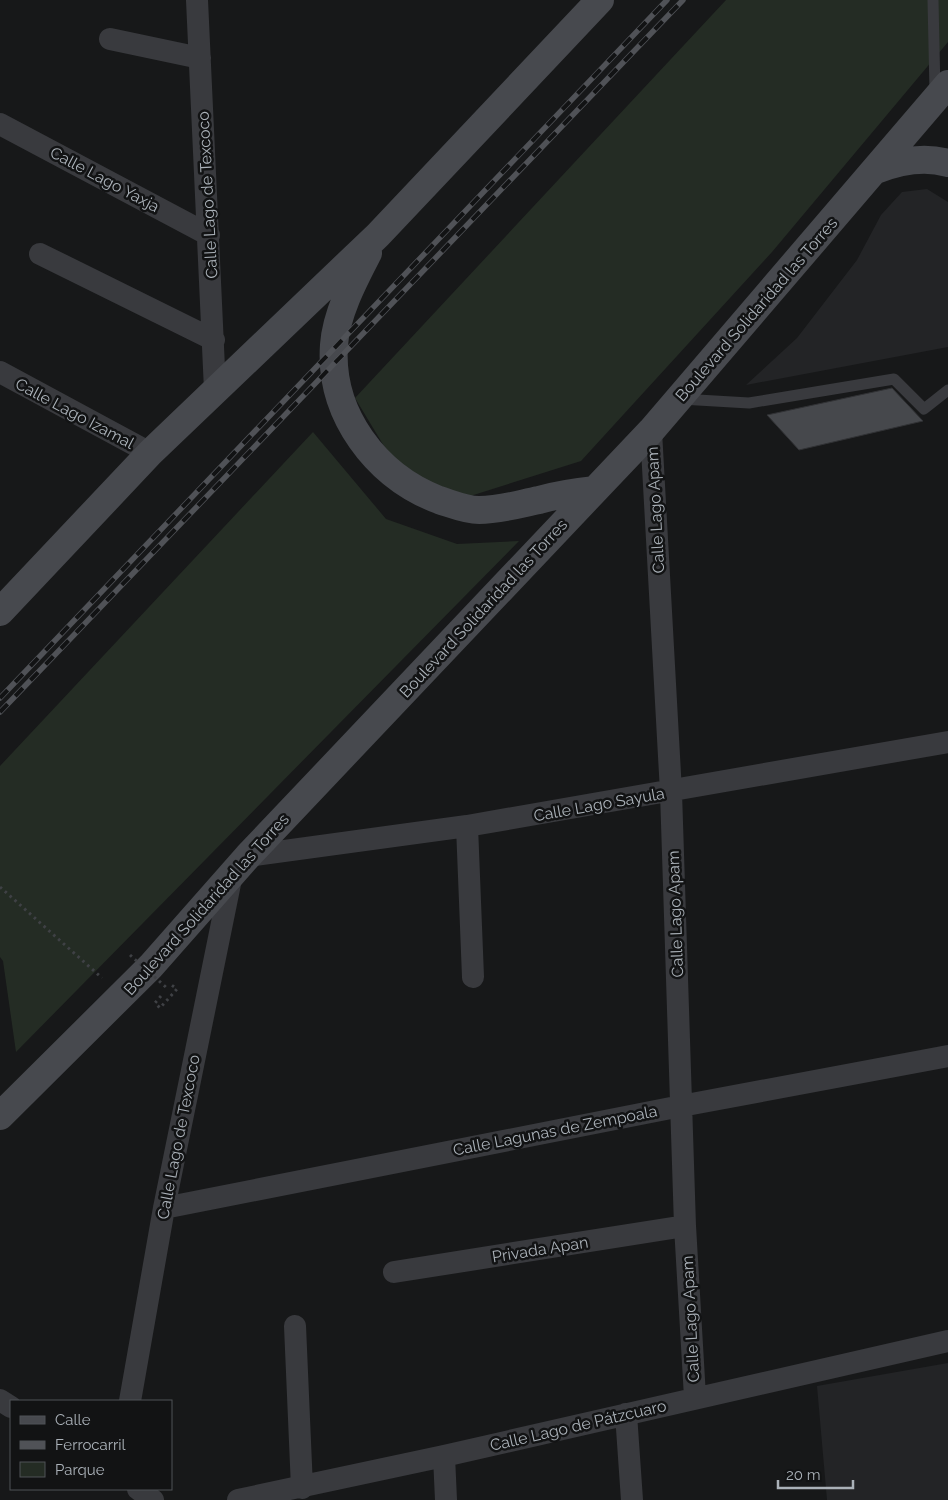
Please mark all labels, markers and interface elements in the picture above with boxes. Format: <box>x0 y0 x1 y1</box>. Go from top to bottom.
street label: Calle Lago de Texcoco <box>194 111 221 279</box>
street label: Calle Lago Yaxja <box>47 143 163 216</box>
street label: Boulevard Solidaridad las Torres <box>671 213 842 405</box>
street label: Calle Lago Izamal <box>12 374 138 453</box>
street label: Calle Lago Apam <box>643 446 668 574</box>
street label: Boulevard Solidaridad las Torres <box>396 515 571 702</box>
street label: Calle Lago Sayula <box>532 784 666 825</box>
street label: Boulevard Solidaridad las Torres <box>120 810 293 999</box>
street label: Calle Lago Apam <box>664 850 687 978</box>
street label: Calle Lago de Texcoco <box>153 1053 204 1221</box>
street label: Calle Lagunas de Zempoala <box>451 1101 659 1160</box>
street label: Privada Apan <box>491 1233 590 1266</box>
street label: Calle Lago Apam <box>678 1255 703 1383</box>
street label: Calle Lago de Pátzcuaro <box>488 1396 668 1455</box>
legend <box>10 1400 172 1490</box>
text: Calle <box>55 1411 91 1429</box>
text: Ferrocarril <box>55 1436 127 1454</box>
scale bar <box>778 1458 853 1490</box>
text: Parque <box>55 1461 105 1479</box>
text: 20 m <box>786 1466 821 1484</box>

